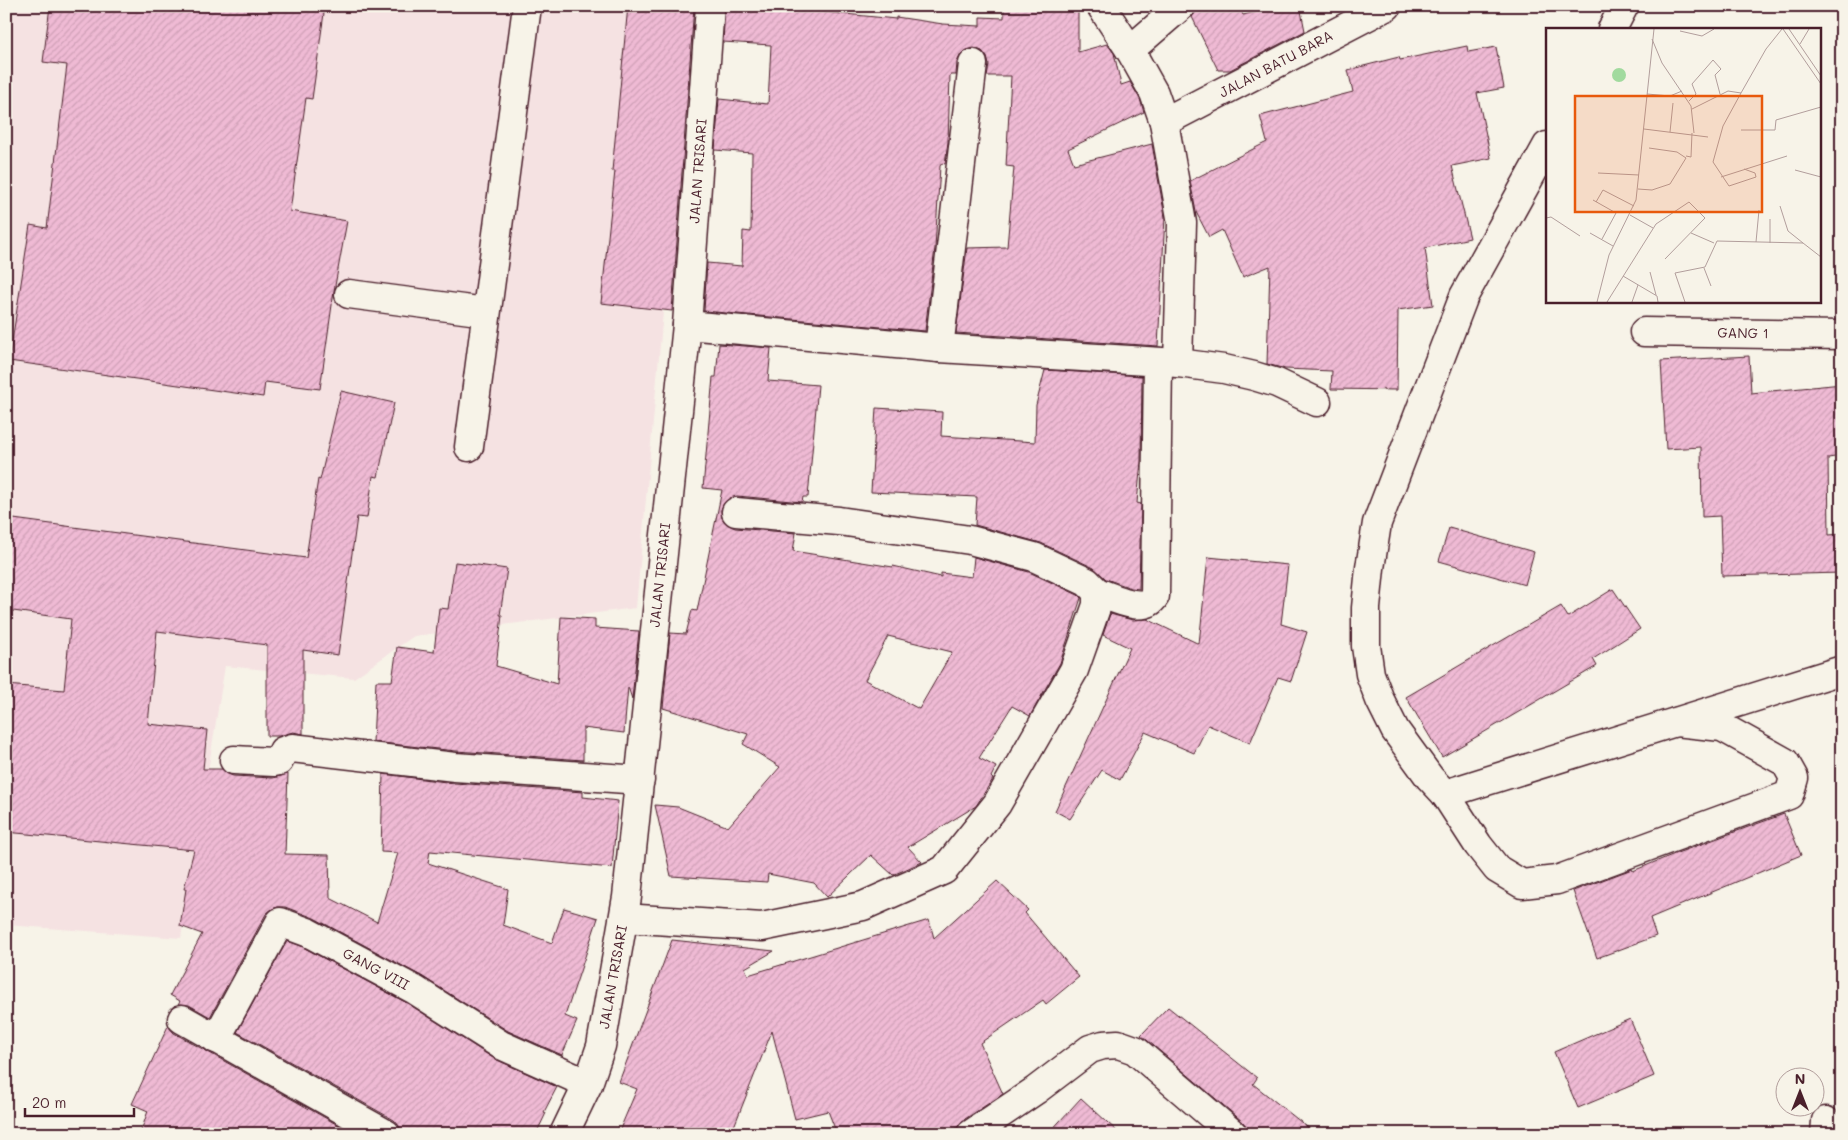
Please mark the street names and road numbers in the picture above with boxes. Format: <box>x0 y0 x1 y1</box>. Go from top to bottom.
street label: JALAN BATU BARA <box>1216 26 1336 102</box>
street label: JALAN TRISARI <box>684 118 711 224</box>
street label: GANG 1 <box>1717 323 1769 342</box>
street label: JALAN TRISARI <box>645 522 674 628</box>
street label: JALAN TRISARI <box>594 924 631 1030</box>
street label: GANG VIII <box>340 943 413 994</box>

